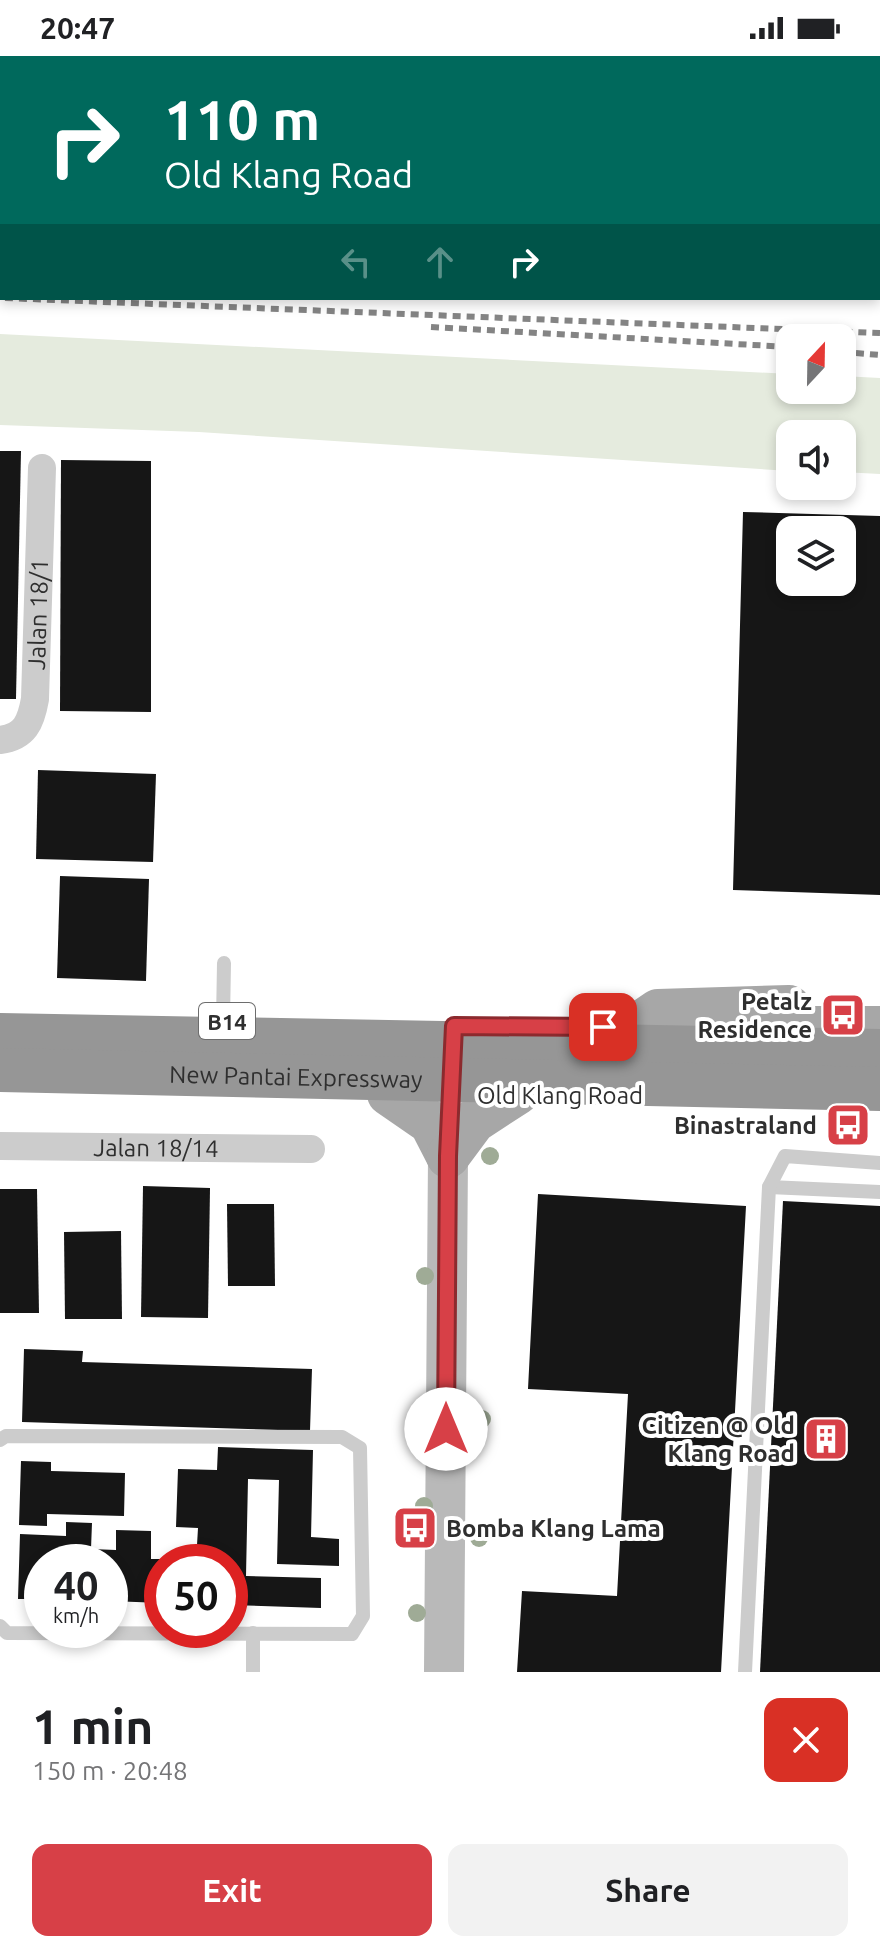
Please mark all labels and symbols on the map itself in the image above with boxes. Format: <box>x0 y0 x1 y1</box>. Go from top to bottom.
north arrow <box>776 324 856 404</box>
street label: Jalan 18/1 <box>22 558 53 670</box>
place label: Petalz Residence <box>698 988 812 1043</box>
bus stop icon: Petalz Residence <box>819 991 867 1039</box>
pin <box>569 993 637 1061</box>
road number: B14 <box>199 1003 255 1039</box>
street label: New Pantai Expressway <box>169 1060 423 1093</box>
street label: Old Klang Road <box>477 1082 643 1109</box>
bus stop icon: Binastraland <box>824 1101 872 1149</box>
place label: Binastraland <box>674 1112 817 1139</box>
street label: Jalan 18/14 <box>93 1133 219 1162</box>
position arrow <box>404 1387 488 1471</box>
place label: Citizen @ Old Klang Road <box>642 1412 795 1467</box>
building icon: Citizen @ Old Klang Road <box>802 1415 850 1463</box>
bus stop icon: Bomba Klang Lama <box>391 1504 439 1552</box>
place label: Bomba Klang Lama <box>446 1515 661 1542</box>
speed limit sign: 50 <box>144 1544 248 1648</box>

